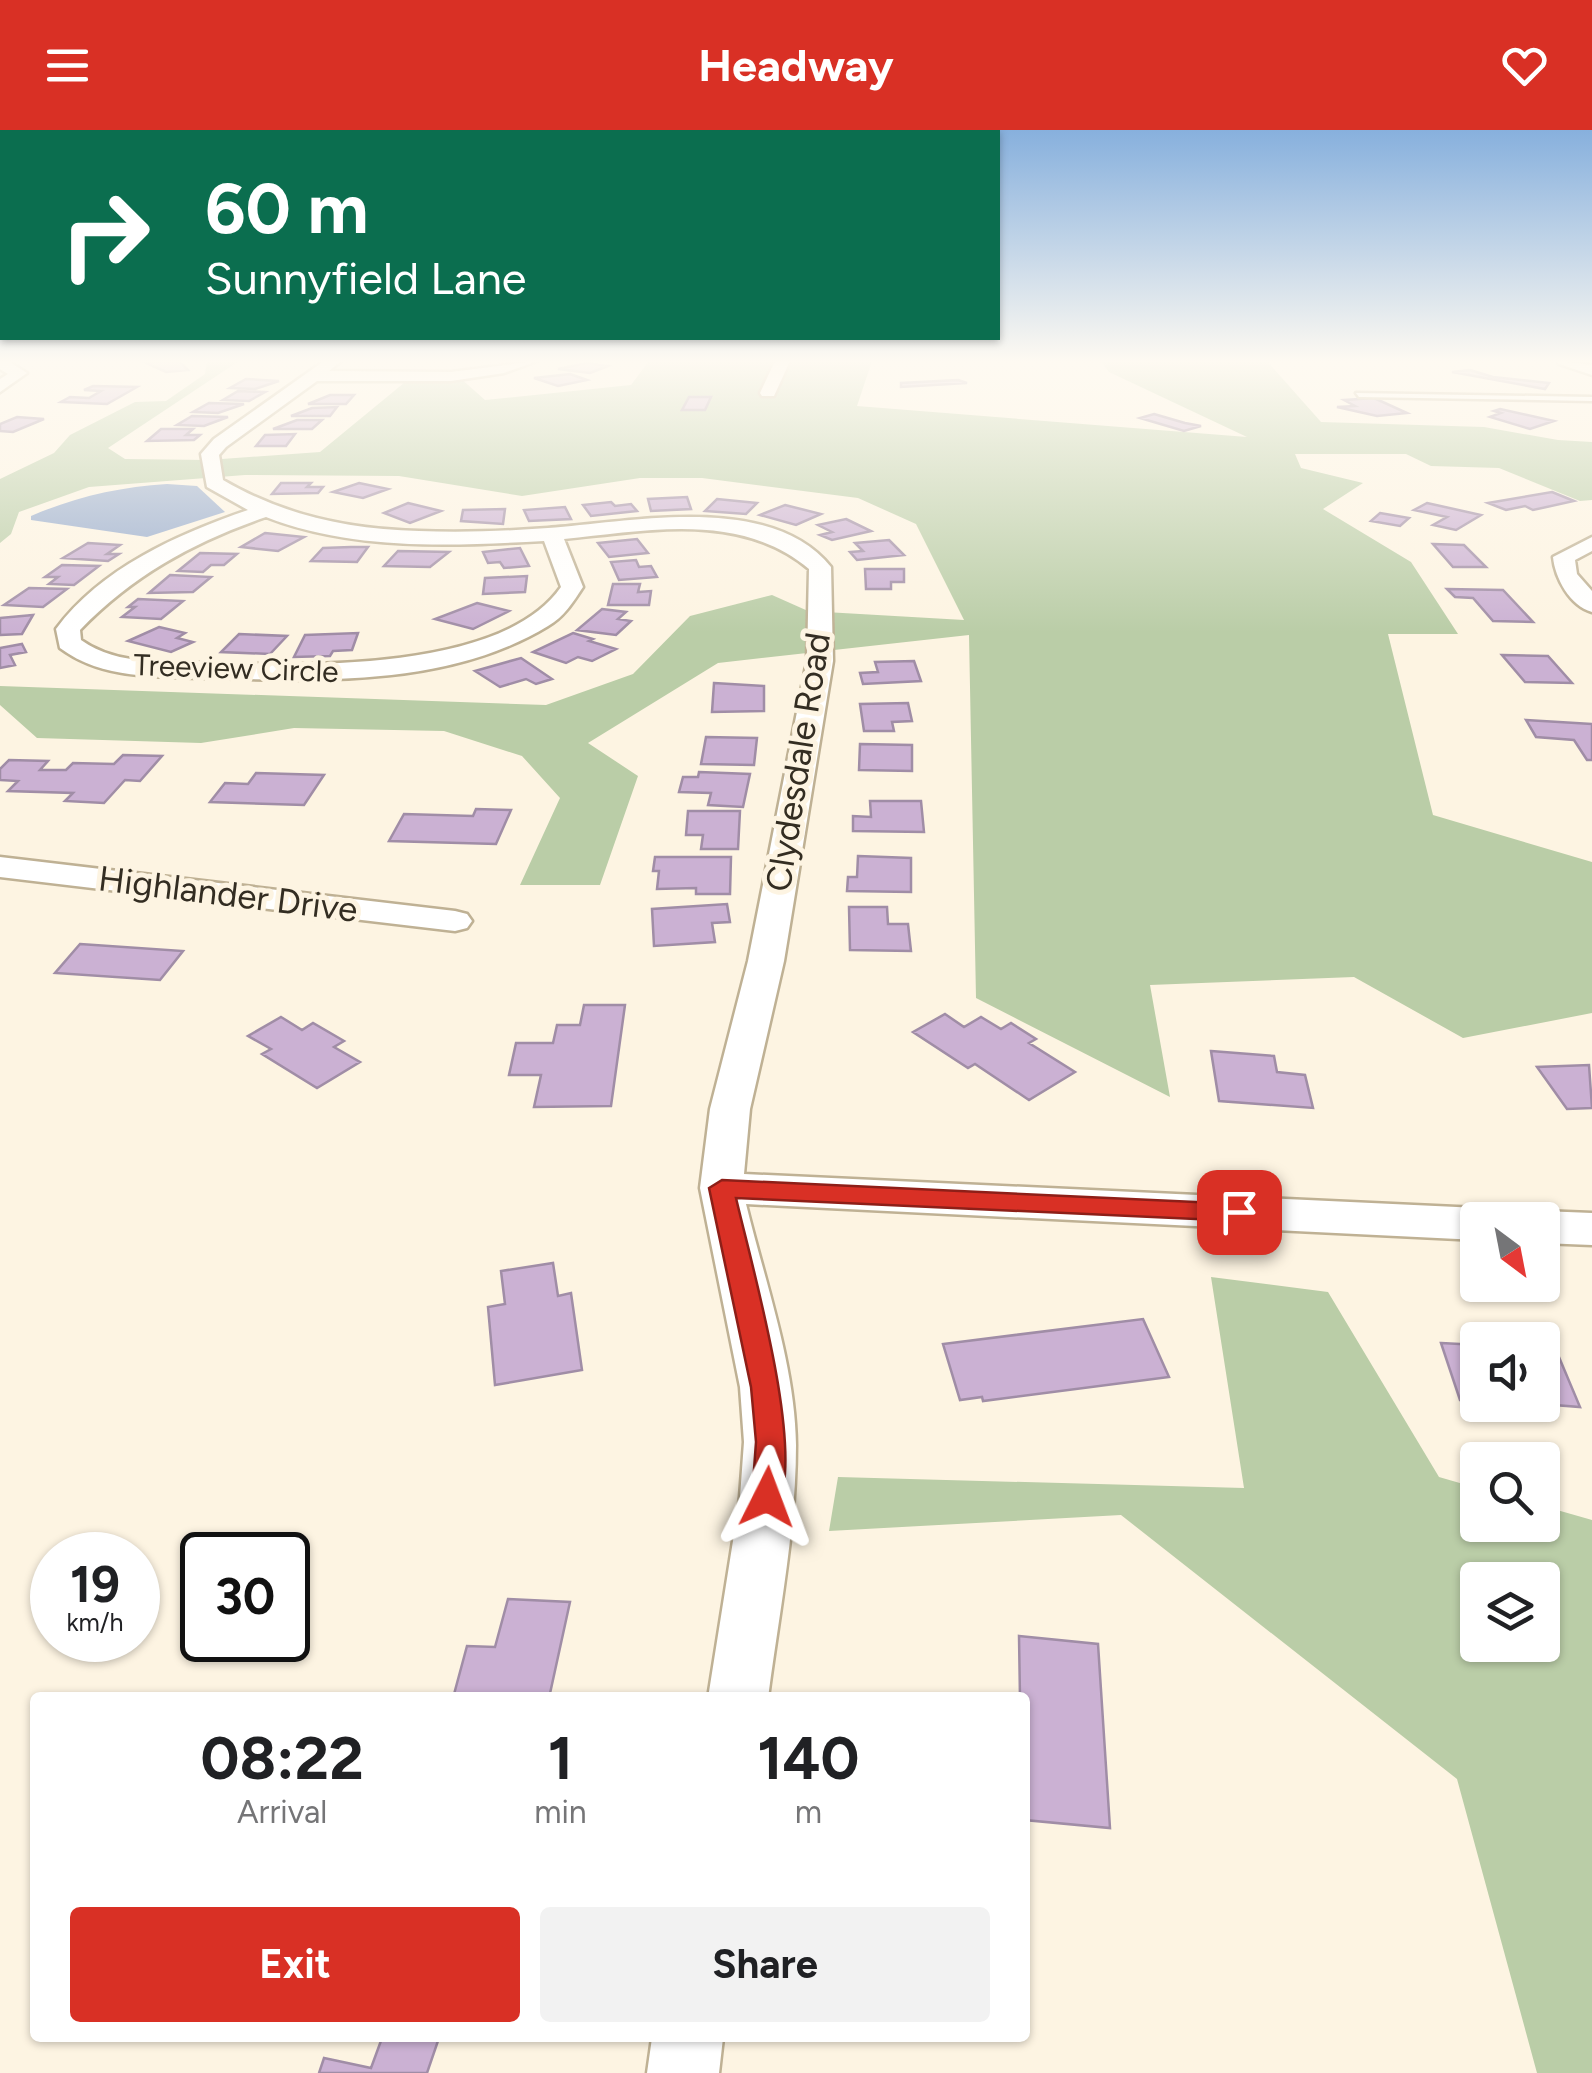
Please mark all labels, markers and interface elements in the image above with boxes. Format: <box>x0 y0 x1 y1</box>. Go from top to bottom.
icon: menu <box>40 38 95 93</box>
text: Headway <box>698 38 894 92</box>
icon: heart <box>1497 38 1552 93</box>
text: 60 m <box>205 166 369 251</box>
icon: right <box>40 170 170 300</box>
text: Sunnyfield Lane <box>205 251 526 305</box>
street label: Clydesdale Road <box>757 630 839 894</box>
street label: Treeview Circle <box>133 646 339 690</box>
street label: Highlander Drive <box>96 857 360 931</box>
pin <box>1197 1170 1282 1255</box>
icon: arrive <box>1212 1185 1267 1240</box>
north arrow <box>1460 1202 1560 1302</box>
map controls <box>1460 1202 1560 1662</box>
button: sound <box>1460 1322 1560 1422</box>
button: search <box>1460 1442 1560 1542</box>
position arrow <box>715 1445 819 1549</box>
speed limit sign: 30 <box>180 1532 310 1662</box>
text: 19 <box>70 1554 120 1615</box>
button: layers <box>1460 1562 1560 1662</box>
text: km/h <box>66 1607 124 1637</box>
text: 08:22 <box>201 1722 364 1794</box>
text: 1 <box>548 1722 573 1794</box>
text: 140 <box>757 1722 859 1794</box>
text: Arrival <box>237 1793 327 1831</box>
text: min <box>534 1793 587 1831</box>
text: m <box>795 1793 822 1831</box>
button: Exit <box>70 1907 520 2022</box>
button: Share <box>540 1907 990 2022</box>

